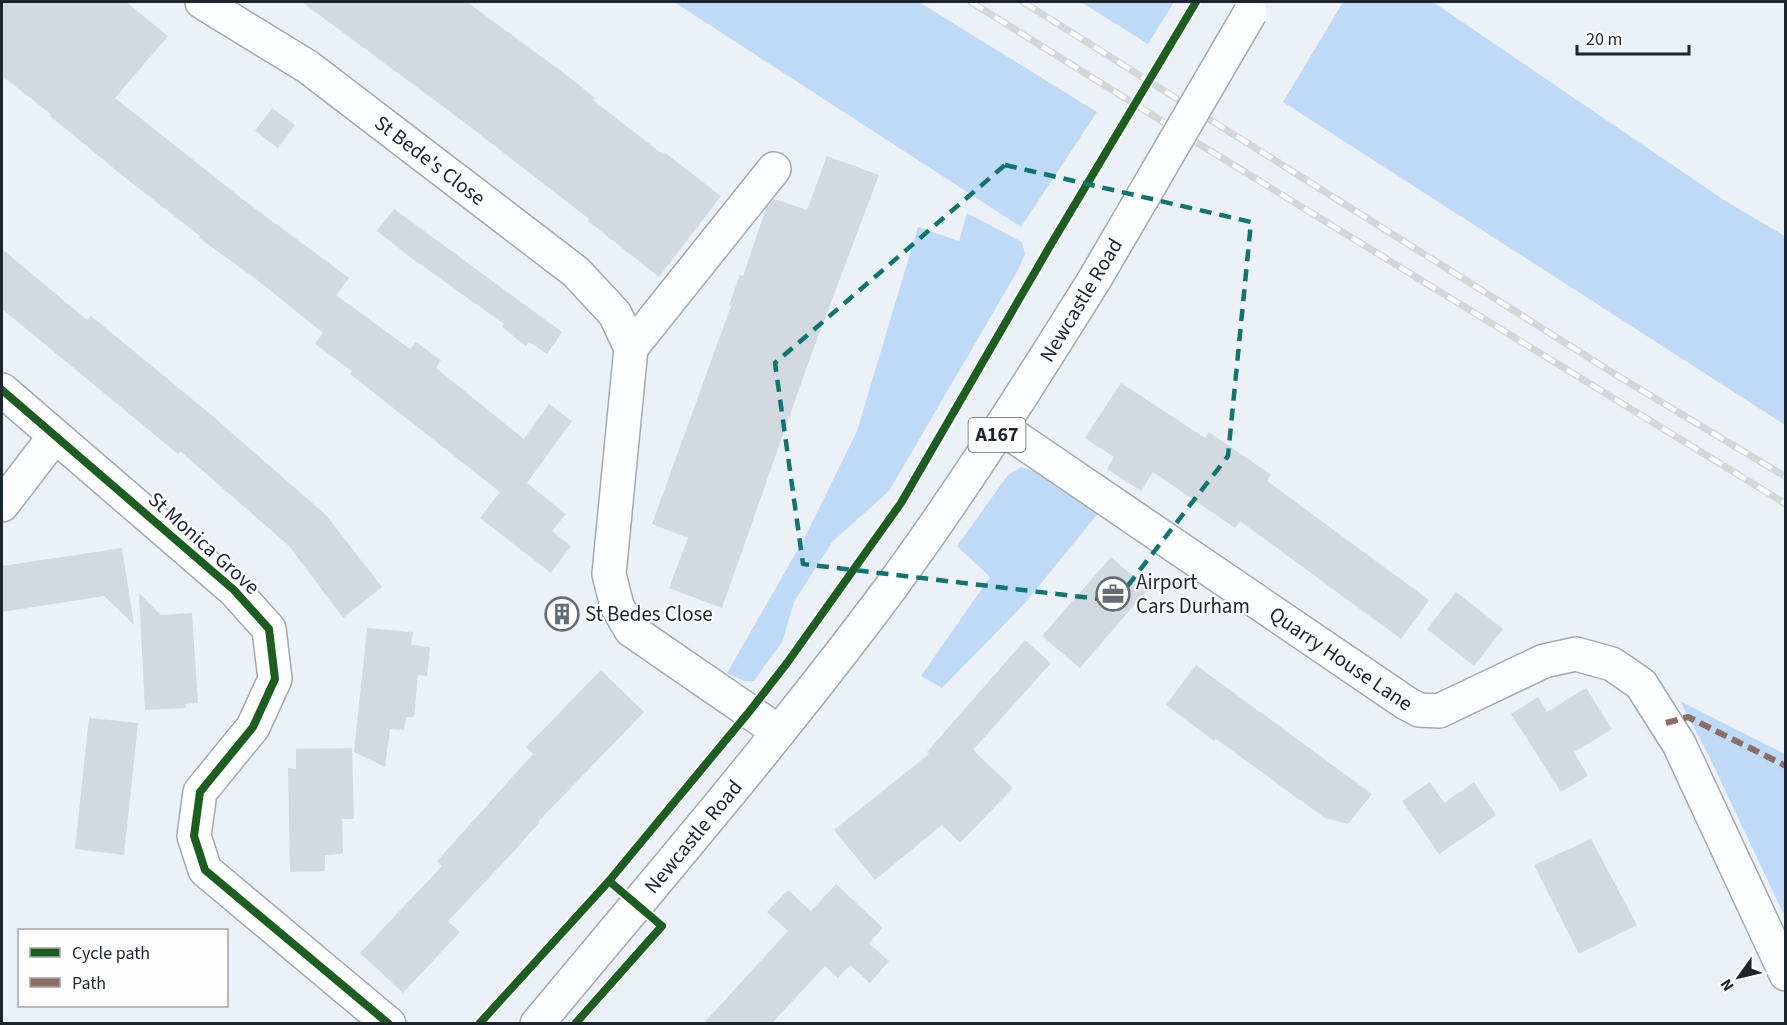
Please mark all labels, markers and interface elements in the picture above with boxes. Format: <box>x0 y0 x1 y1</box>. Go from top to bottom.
scale bar <box>1577 18 1690 56</box>
text: 20 m <box>1586 27 1622 52</box>
street label: St Bede's Close <box>368 108 492 213</box>
street label: Newcastle Road <box>1032 232 1130 368</box>
road number: A167 <box>968 418 1026 452</box>
street label: St Monica Grove <box>142 485 266 601</box>
place label: Airport Cars Durham <box>1136 567 1250 621</box>
office icon: Airport Cars Durham <box>1095 576 1131 612</box>
building icon: St Bedes Close <box>544 596 580 632</box>
place label: St Bedes Close <box>585 599 713 629</box>
street label: Quarry House Lane <box>1263 599 1419 718</box>
street label: Newcastle Road <box>637 773 749 900</box>
legend <box>18 929 228 1007</box>
text: Cycle path <box>72 941 150 966</box>
north arrow <box>1709 947 1769 1007</box>
text: Path <box>72 971 106 996</box>
text: N <box>1715 974 1739 995</box>

